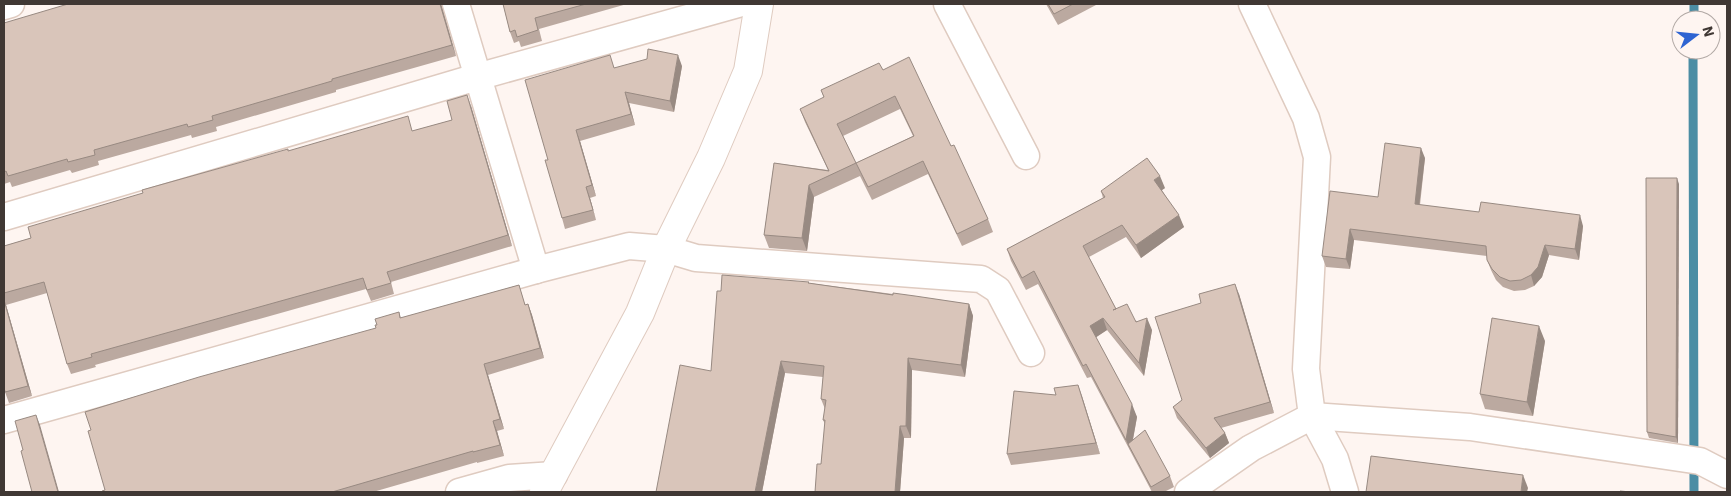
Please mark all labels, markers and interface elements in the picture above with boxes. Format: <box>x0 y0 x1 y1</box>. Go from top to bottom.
north arrow <box>1671 10 1721 60</box>
text: N <box>1698 24 1719 39</box>

